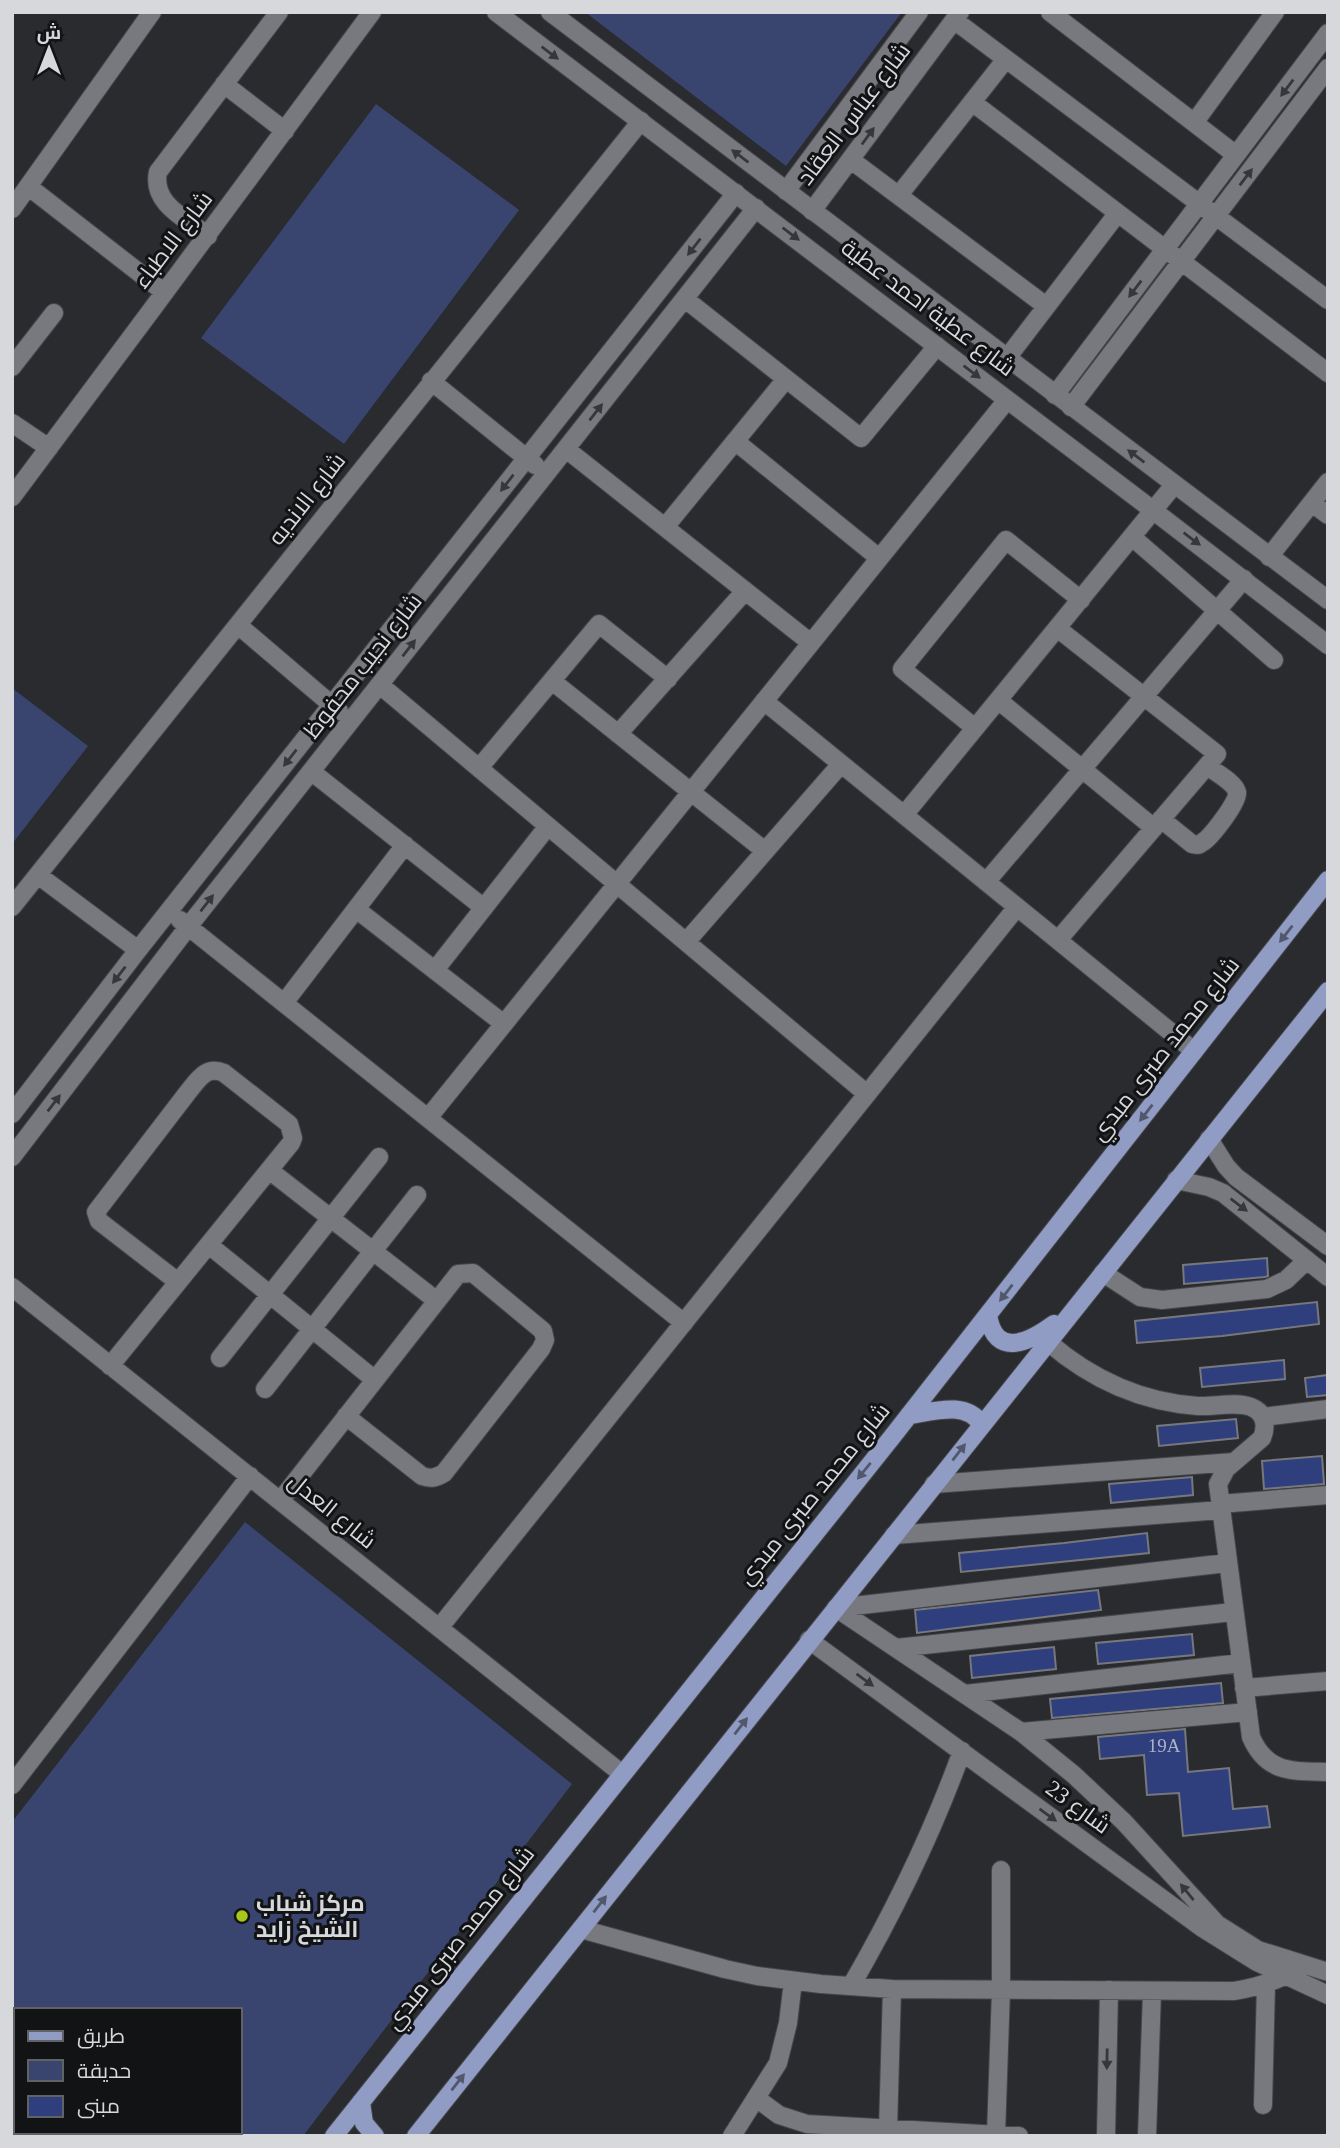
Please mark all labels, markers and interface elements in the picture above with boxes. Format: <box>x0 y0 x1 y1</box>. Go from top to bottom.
north arrow <box>14 14 84 84</box>
text: ش <box>37 22 61 44</box>
street label: شارع عباس العقاد <box>793 38 918 192</box>
one-way arrow <box>541 46 559 60</box>
one-way arrow <box>1279 78 1294 96</box>
one-way arrow <box>861 127 875 146</box>
one-way arrow <box>731 149 749 163</box>
one-way arrow <box>1238 168 1252 186</box>
street label: شارع الاطباء <box>129 187 220 295</box>
one-way arrow <box>781 227 799 242</box>
street label: شارع عطية احمد عطية <box>835 235 1020 384</box>
one-way arrow <box>688 238 702 256</box>
one-way arrow <box>1127 279 1142 297</box>
one-way arrow <box>962 365 980 380</box>
one-way arrow <box>588 403 603 421</box>
street label: شارع الانديه <box>264 448 353 552</box>
one-way arrow <box>1127 450 1145 464</box>
one-way arrow <box>501 474 515 492</box>
one-way arrow <box>1183 532 1201 546</box>
street label: شارع نجيب محفوظ <box>299 589 429 745</box>
one-way arrow <box>401 639 416 656</box>
one-way arrow <box>283 748 298 766</box>
one-way arrow <box>200 895 215 913</box>
one-way arrow <box>1278 925 1293 943</box>
street label: شارع محمد صبرى مبدي <box>1086 952 1248 1149</box>
one-way arrow <box>112 965 127 983</box>
one-way arrow <box>46 1094 60 1112</box>
one-way arrow <box>1138 1104 1153 1122</box>
one-way arrow <box>1229 1197 1247 1212</box>
one-way arrow <box>998 1283 1013 1301</box>
street label: شارع محمد صبرى مبدي <box>733 1398 899 1593</box>
one-way arrow <box>952 1443 966 1461</box>
one-way arrow <box>857 1461 872 1479</box>
street label: شارع العدل <box>281 1468 381 1556</box>
one-way arrow <box>855 1673 873 1688</box>
one-way arrow <box>734 1717 748 1735</box>
house number: 19A <box>1148 1735 1181 1756</box>
street label: شارع 23 <box>1039 1775 1115 1841</box>
one-way arrow <box>1039 1808 1057 1822</box>
street label: شارع محمد صبرى مبدي <box>381 1841 543 2038</box>
one-way arrow <box>1180 1883 1195 1900</box>
place label: مركز شباب الشيخ زايد <box>256 1891 365 1945</box>
one-way arrow <box>592 1896 607 1913</box>
marker: مركز شباب الشيخ زايد <box>234 1908 250 1924</box>
legend <box>14 2008 242 2134</box>
text: طريق <box>77 2024 125 2049</box>
one-way arrow <box>1101 2048 1113 2070</box>
text: حديقة <box>77 2059 131 2083</box>
one-way arrow <box>451 2074 466 2092</box>
text: مبنى <box>77 2094 120 2119</box>

